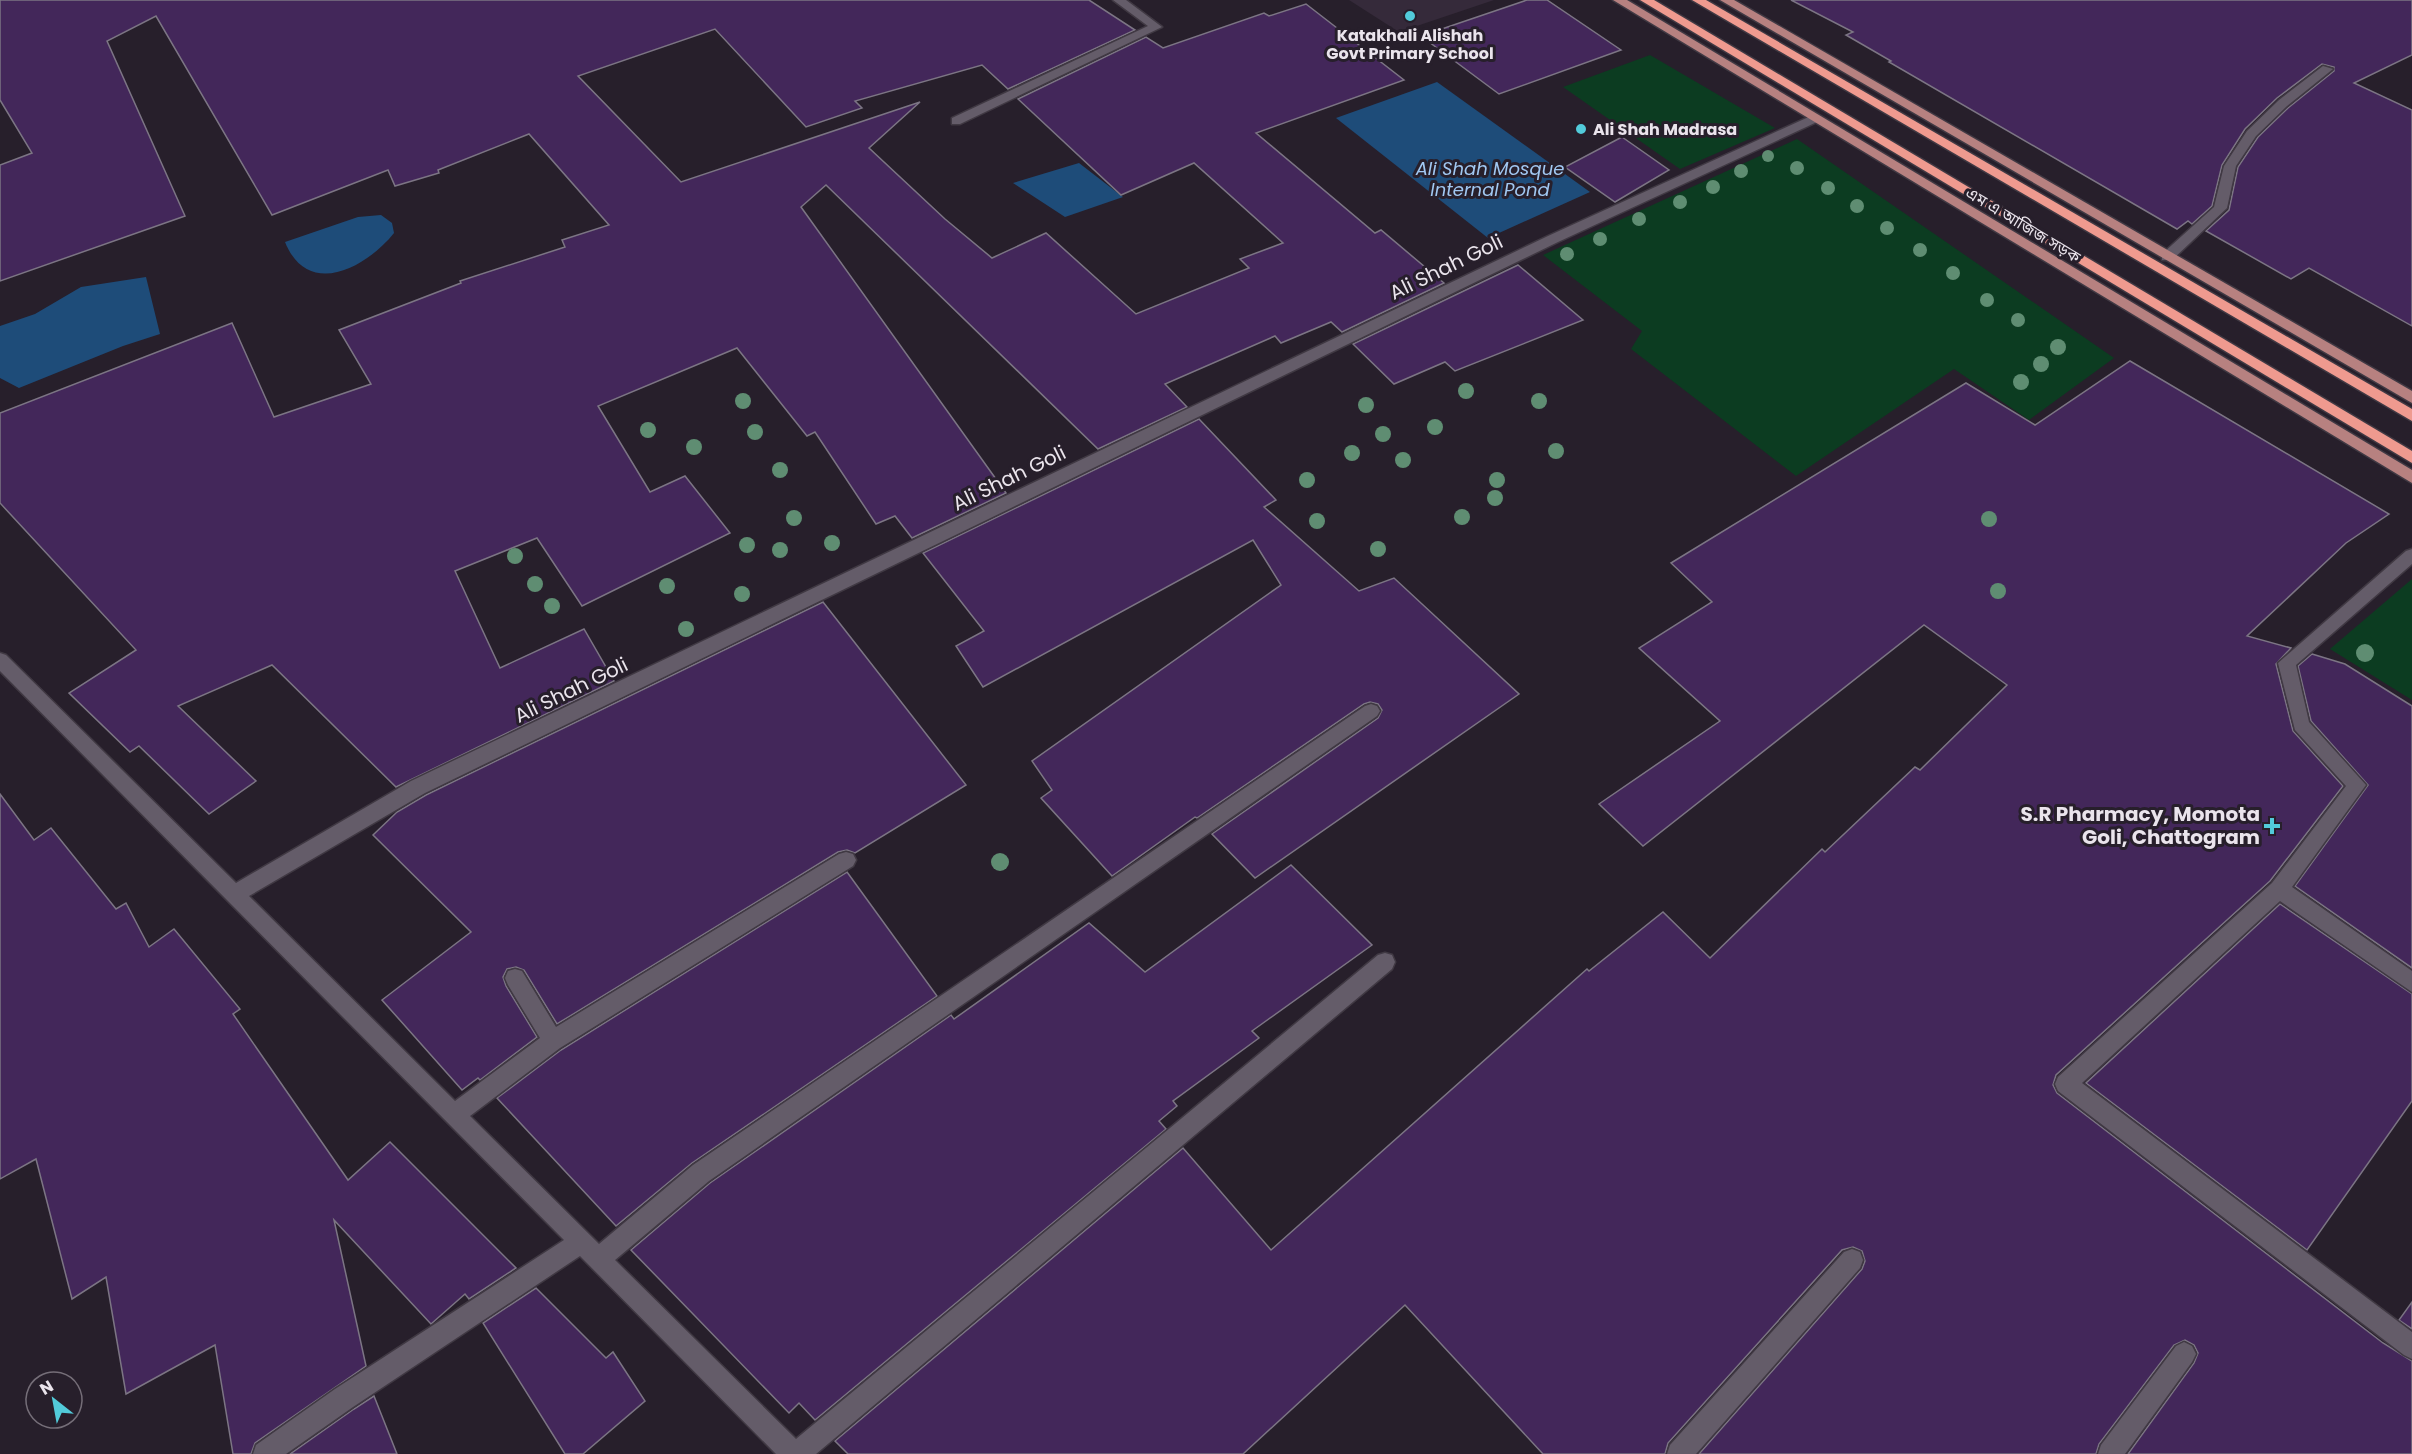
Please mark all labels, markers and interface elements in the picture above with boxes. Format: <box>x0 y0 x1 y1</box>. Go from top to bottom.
marker: Katakhali Alishah Govt Primary School <box>1403 9 1417 23</box>
place label: Katakhali Alishah Govt Primary School <box>1326 24 1494 65</box>
place label: Ali Shah Madrasa <box>1593 118 1737 141</box>
marker: Ali Shah Madrasa <box>1574 122 1588 136</box>
water label: Ali Shah Mosque Internal Pond <box>1415 156 1564 202</box>
street label: এম এ আজিজ সড়ক <box>1961 181 2086 269</box>
street label: Ali Shah Goli <box>1385 227 1507 307</box>
street label: Ali Shah Goli <box>948 438 1070 518</box>
street label: Ali Shah Goli <box>510 650 632 730</box>
place label: S.R Pharmacy, Momota Goli, Chattogram <box>2020 800 2260 851</box>
marker: S.R Pharmacy, Momota Goli, Chattogram <box>2265 819 2279 833</box>
north arrow <box>24 1370 84 1430</box>
text: N <box>35 1375 58 1401</box>

